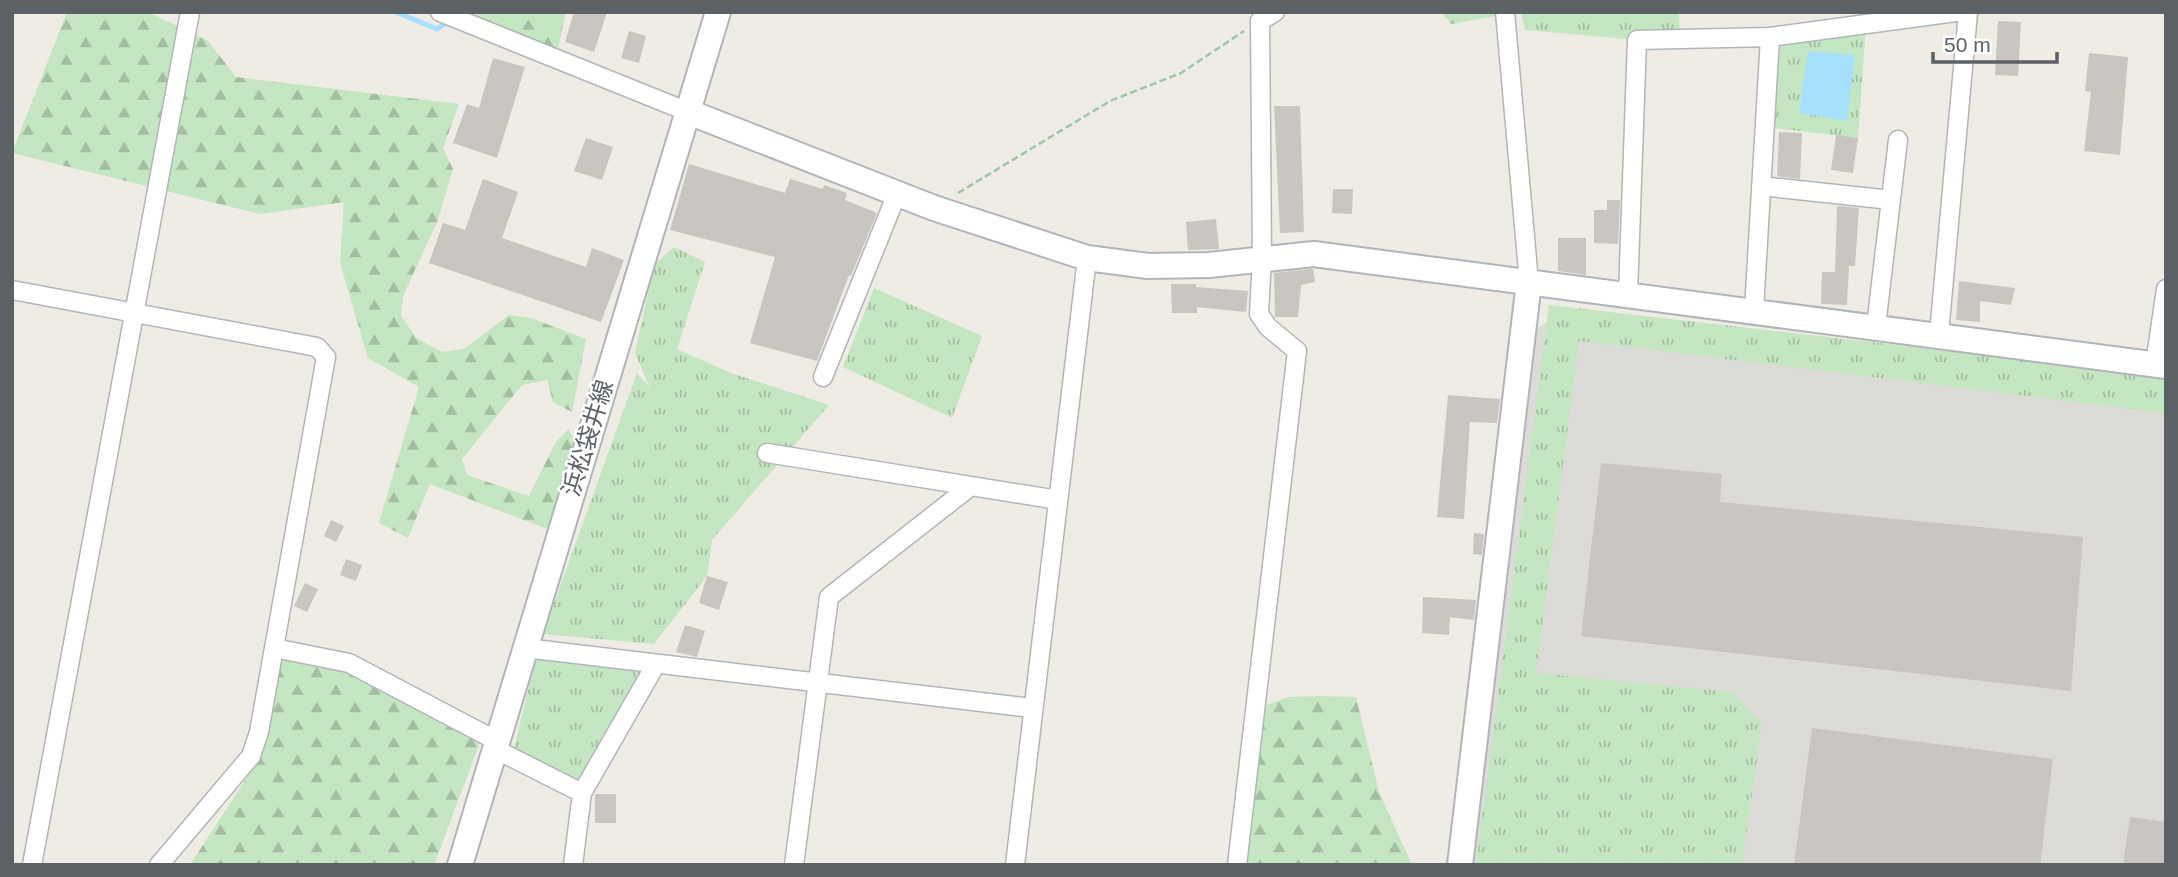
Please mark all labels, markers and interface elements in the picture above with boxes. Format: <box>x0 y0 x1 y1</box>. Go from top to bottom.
scale bar <box>1933 21 2057 65</box>
text: 50 m <box>1944 33 1991 56</box>
street label: 浜松袋井線 <box>557 377 618 499</box>

